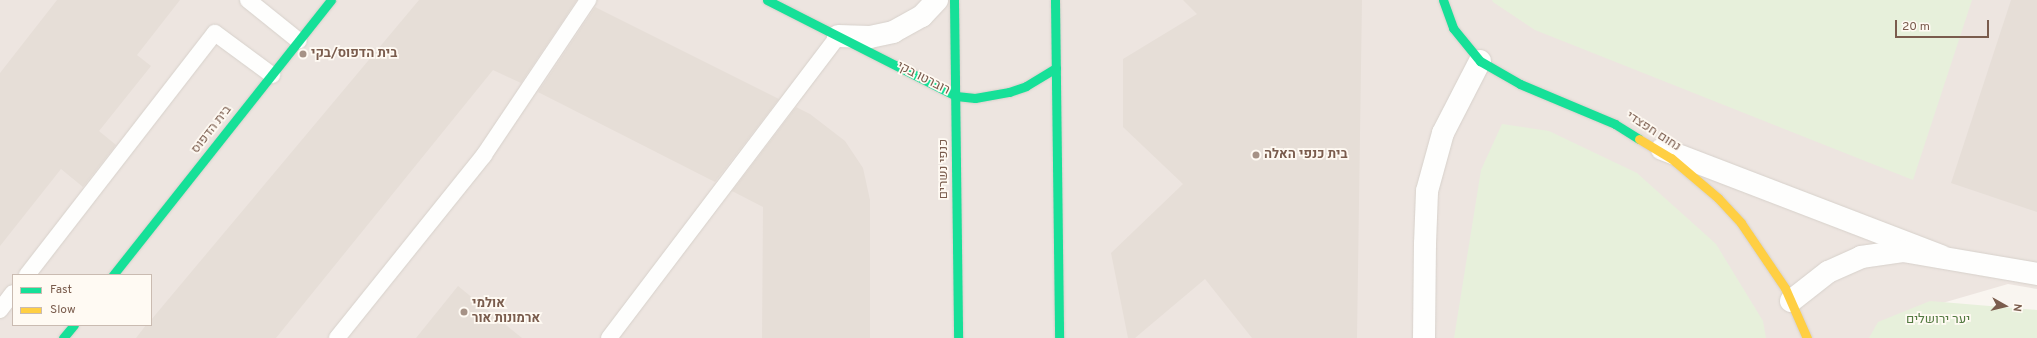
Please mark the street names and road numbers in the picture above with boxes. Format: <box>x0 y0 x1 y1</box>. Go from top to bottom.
street label: רוברטו בקי <box>894 59 952 99</box>
street label: בית הדפוס <box>188 103 236 157</box>
street label: נחום חפצדי <box>1623 109 1683 155</box>
street label: כנפי נשרים <box>936 139 952 199</box>

